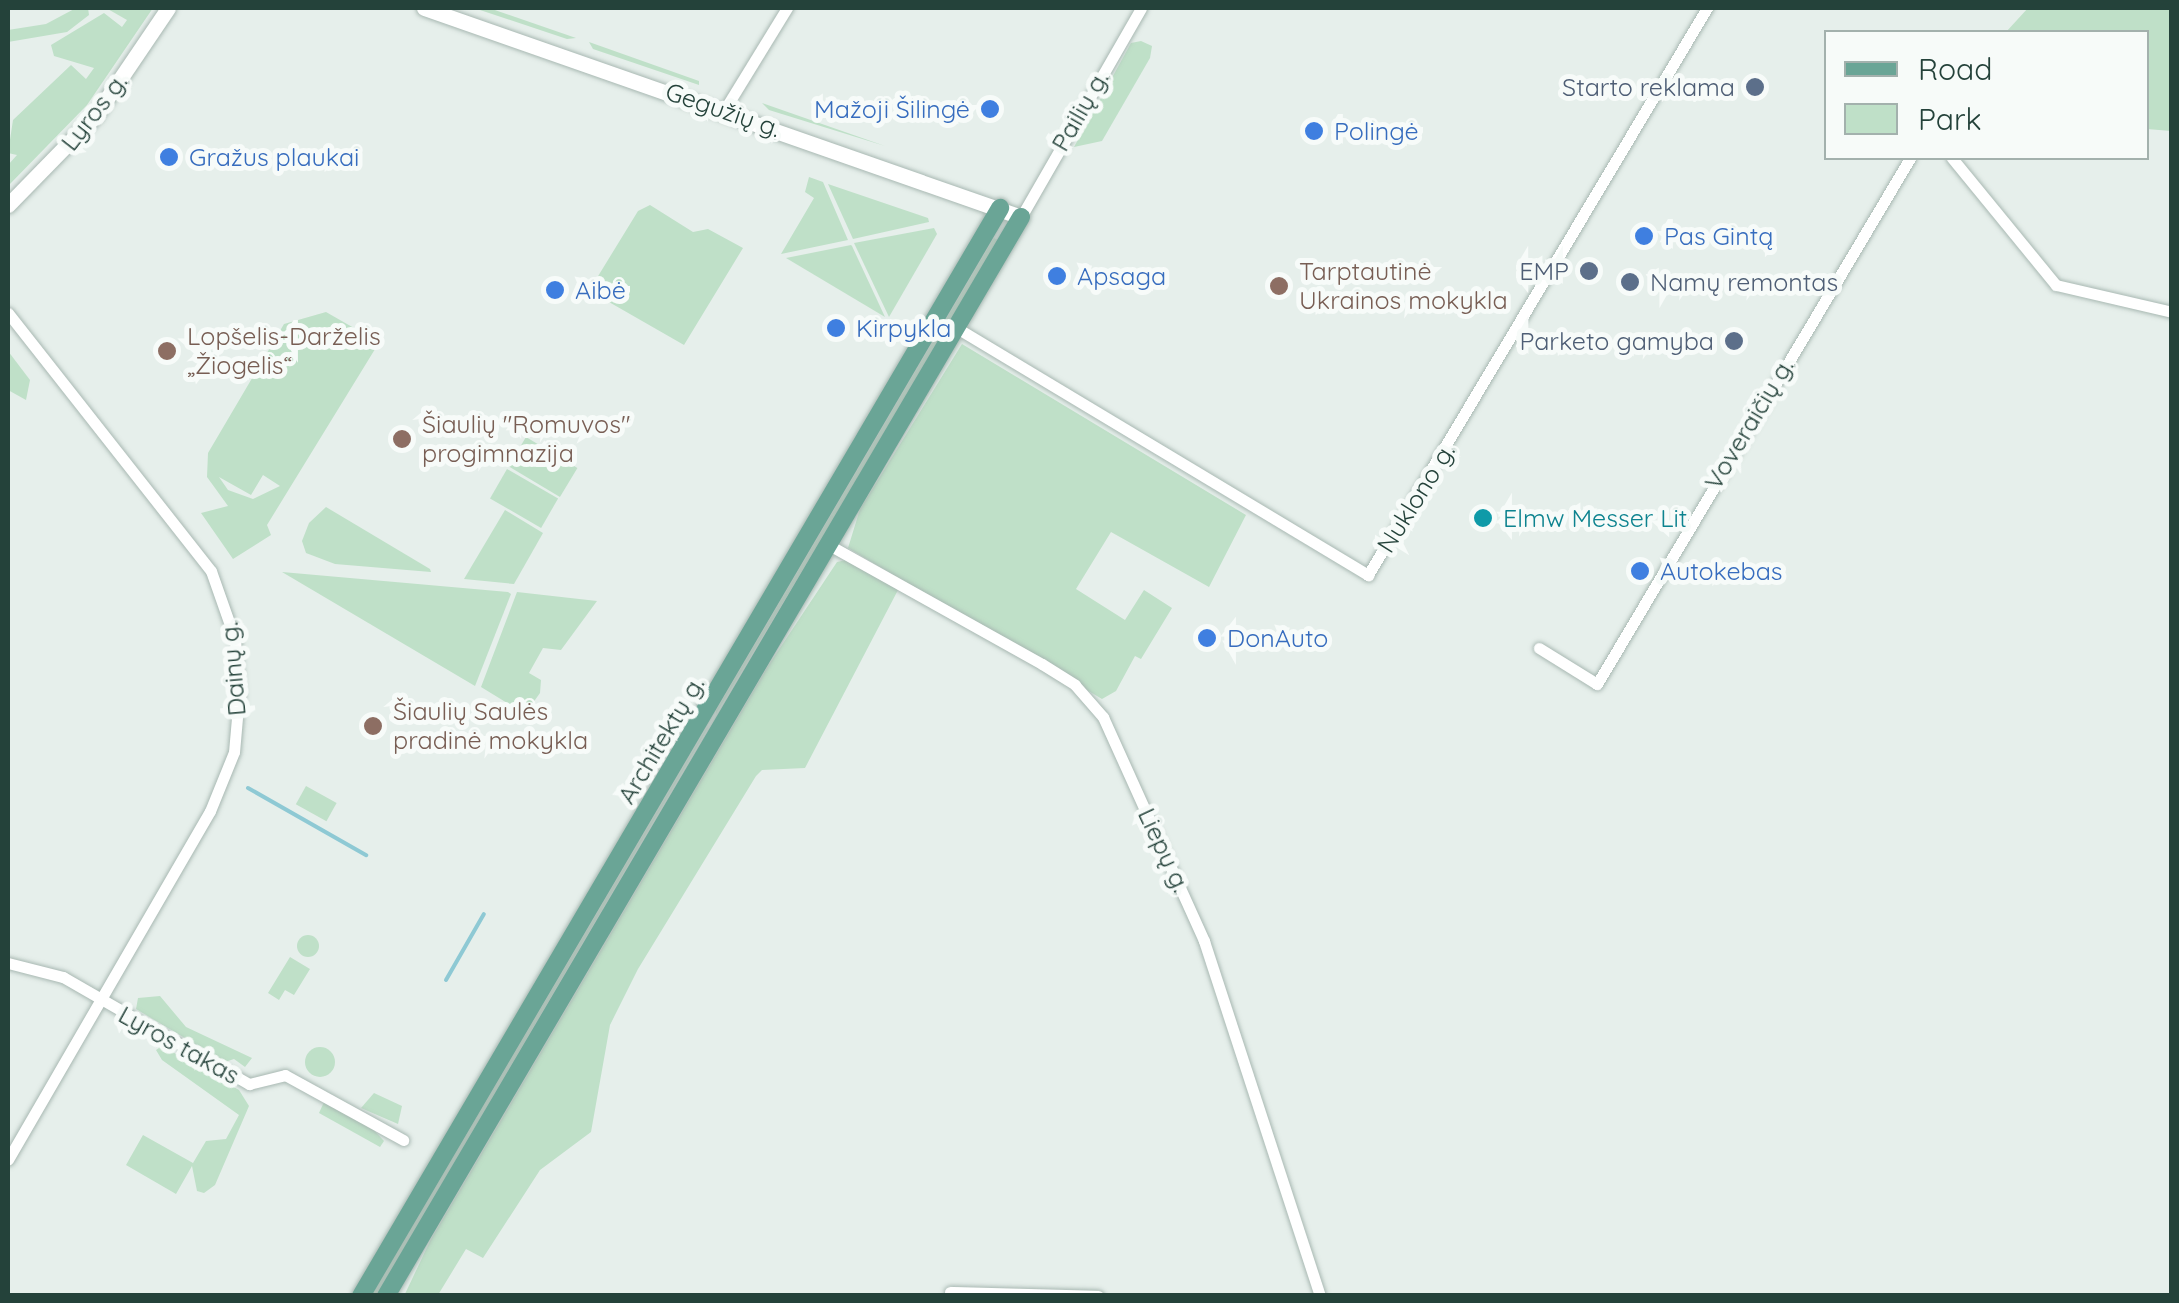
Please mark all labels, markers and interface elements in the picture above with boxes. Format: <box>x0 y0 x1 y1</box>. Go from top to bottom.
legend <box>1824 30 2149 160</box>
text: Road <box>1918 50 1992 88</box>
street label: Pailių g. <box>1045 66 1115 156</box>
street label: Lyros g. <box>55 67 133 157</box>
place label: Starto reklama <box>1562 72 1735 102</box>
street label: Gegužių g. <box>662 76 784 144</box>
marker: Starto reklama <box>1744 76 1766 98</box>
place label: Mažoji Šilingė <box>814 94 970 124</box>
marker: Mažoji Šilingė <box>979 98 1001 120</box>
text: Park <box>1918 100 1982 138</box>
place label: Polingė <box>1334 116 1419 146</box>
marker: Polingė <box>1303 120 1325 142</box>
place label: Gražus plaukai <box>189 142 359 172</box>
marker: Gražus plaukai <box>158 146 180 168</box>
place label: Pas Gintą <box>1664 221 1773 251</box>
marker: Pas Gintą <box>1633 225 1655 247</box>
place label: EMP <box>1519 256 1569 286</box>
place label: Tarptautinė Ukrainos mokykla <box>1299 257 1508 316</box>
marker: EMP <box>1578 260 1600 282</box>
place label: Apsaga <box>1077 261 1166 291</box>
marker: Apsaga <box>1046 265 1068 287</box>
place label: Namų remontas <box>1650 267 1838 297</box>
marker: Namų remontas <box>1619 271 1641 293</box>
place label: Aibė <box>575 275 626 305</box>
marker: Tarptautinė Ukrainos mokykla <box>1268 275 1290 297</box>
marker: Aibė <box>544 279 566 301</box>
place label: Kirpykla <box>856 313 951 343</box>
marker: Kirpykla <box>825 317 847 339</box>
place label: Lopšelis-Darželis „Žiogelis“ <box>187 322 381 381</box>
place label: Parketo gamyba <box>1519 326 1714 356</box>
marker: Parketo gamyba <box>1723 330 1745 352</box>
marker: Lopšelis-Darželis „Žiogelis“ <box>156 340 178 362</box>
street label: Voveraičių g. <box>1698 353 1800 495</box>
place label: Šiaulių "Romuvos" progimnazija <box>422 410 630 469</box>
marker: Šiaulių "Romuvos" progimnazija <box>391 428 413 450</box>
street label: Nuklono g. <box>1371 438 1461 558</box>
place label: Elmw Messer Lit <box>1503 503 1687 533</box>
marker: Elmw Messer Lit <box>1472 507 1494 529</box>
place label: Autokebas <box>1660 556 1783 586</box>
marker: Autokebas <box>1629 560 1651 582</box>
street label: Dainų g. <box>214 621 252 717</box>
place label: DonAuto <box>1227 623 1328 653</box>
marker: DonAuto <box>1196 627 1218 649</box>
street label: Architektų g. <box>611 671 711 809</box>
place label: Šiaulių Saulės pradinė mokykla <box>393 697 588 756</box>
marker: Šiaulių Saulės pradinė mokykla <box>362 715 384 737</box>
street label: Liepų g. <box>1132 803 1196 897</box>
street label: Lyros takas <box>113 1000 245 1090</box>

